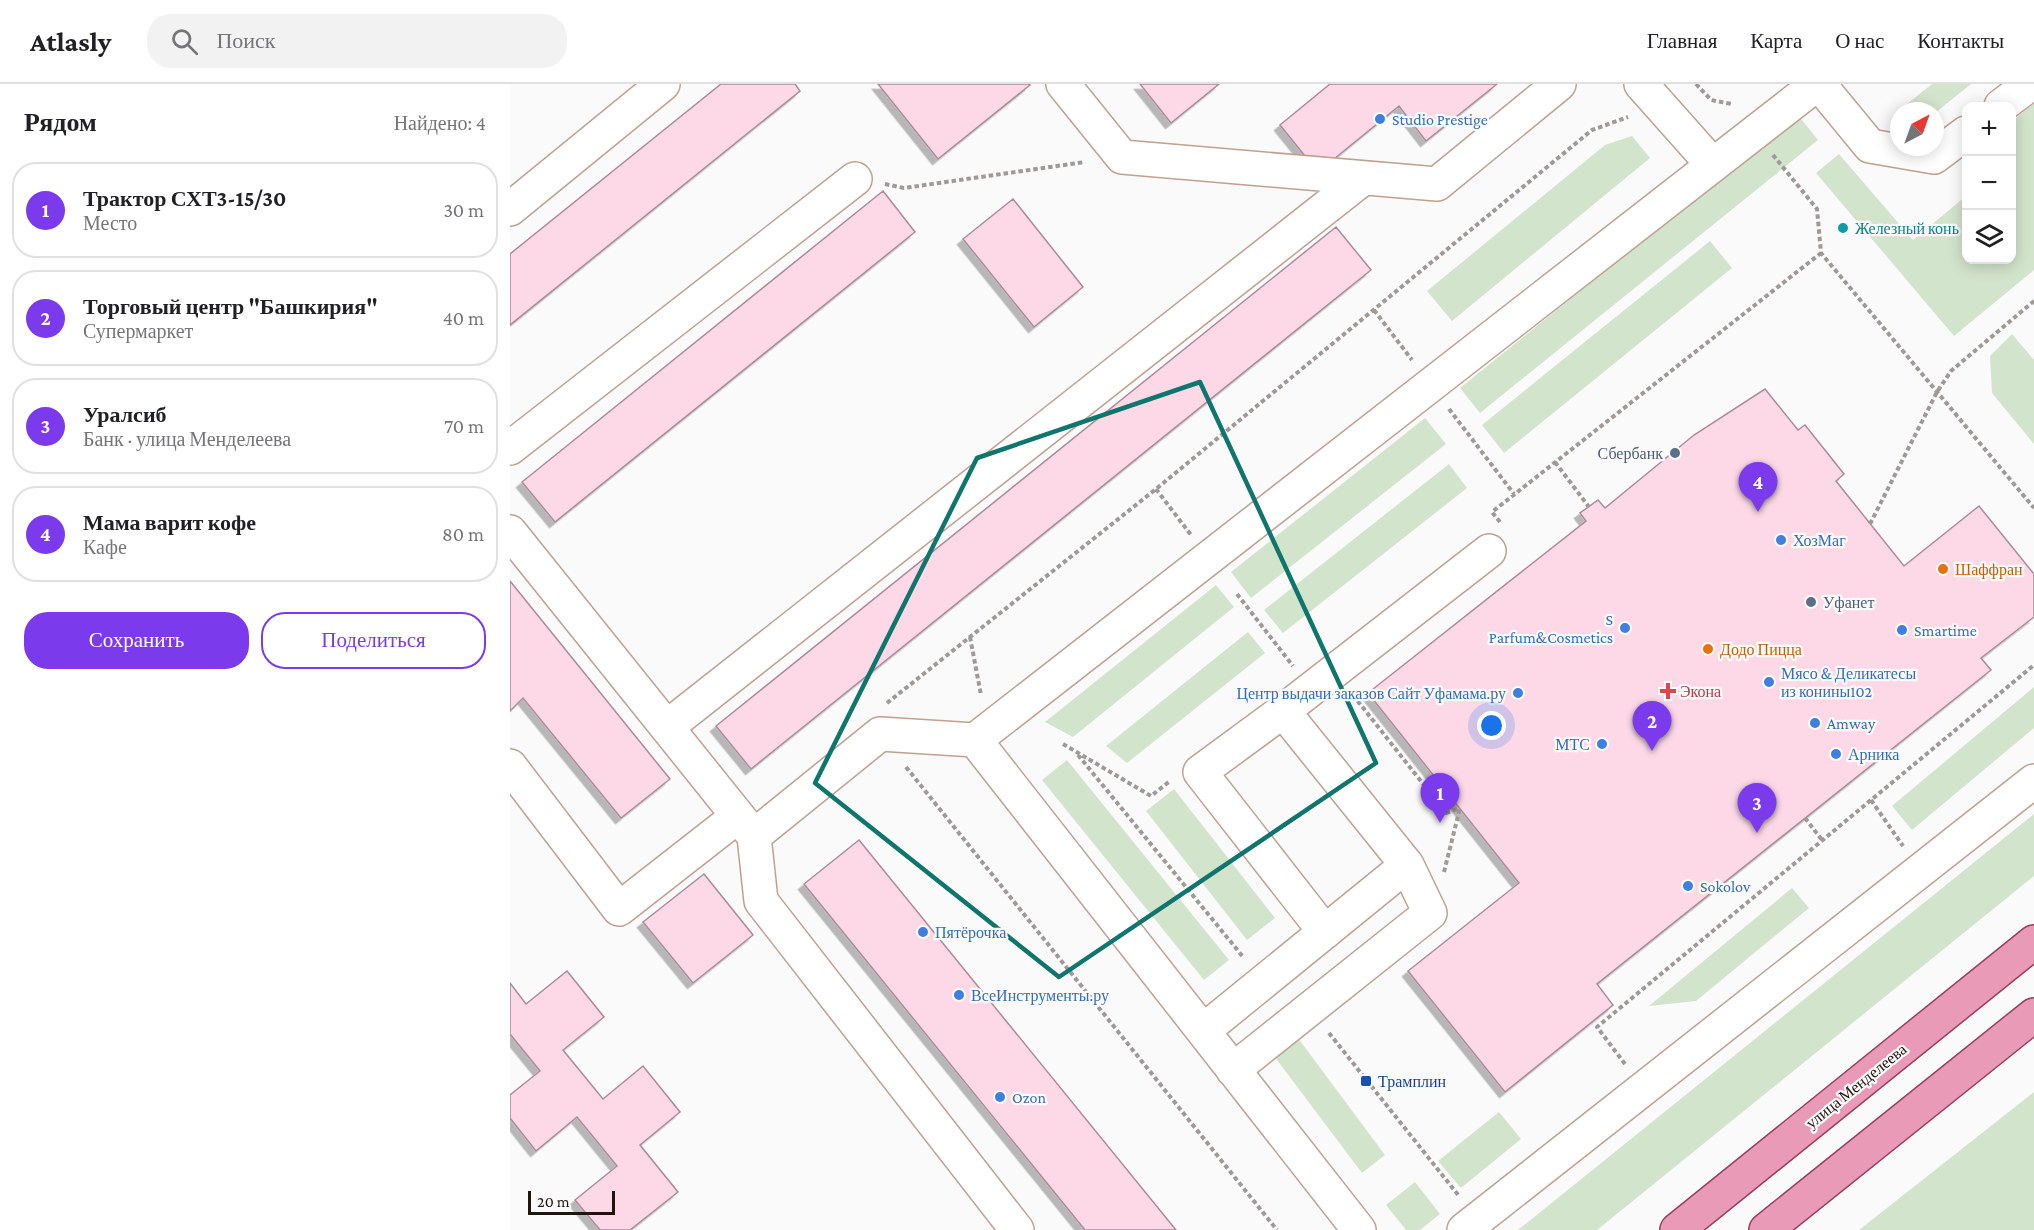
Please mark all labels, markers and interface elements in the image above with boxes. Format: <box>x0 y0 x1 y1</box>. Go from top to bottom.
search box <box>147 14 567 68</box>
icon: search <box>168 25 201 58</box>
text: Atlasly <box>30 26 111 57</box>
text: Поиск <box>216 28 276 53</box>
text: Главная <box>1647 29 1717 53</box>
text: Карта <box>1750 29 1802 53</box>
text: О нас <box>1835 29 1884 53</box>
text: Контакты <box>1917 29 2004 53</box>
north arrow <box>1890 102 1944 156</box>
map controls <box>1962 102 2016 264</box>
button: + <box>1962 102 2016 156</box>
text: Рядом <box>24 108 97 137</box>
place label: Studio Prestige <box>1392 111 1488 129</box>
text: Найдено: 4 <box>394 112 486 134</box>
marker: Studio Prestige <box>1373 112 1387 126</box>
button: − <box>1962 156 2016 210</box>
text: Трактор СХТ3-15/30 <box>83 186 286 211</box>
text: 1 <box>42 199 49 221</box>
text: 30 m <box>443 199 484 221</box>
button: layers <box>1962 210 2016 264</box>
text: Место <box>83 212 137 234</box>
place label: Железный конь <box>1855 220 1959 237</box>
marker: Железный конь <box>1836 221 1850 235</box>
text: Торговый центр "Башкирия" <box>83 294 378 319</box>
text: 2 <box>40 307 51 329</box>
text: 40 m <box>443 307 484 329</box>
text: Супермаркет <box>83 320 193 342</box>
text: Уралсиб <box>83 402 167 427</box>
text: 3 <box>41 415 50 437</box>
text: 70 m <box>444 415 484 437</box>
text: Банк · улица Менделеева <box>83 428 291 450</box>
place label: Сбербанк <box>1598 445 1663 463</box>
marker: Сбербанк <box>1668 446 1682 460</box>
pin: 4 <box>1738 462 1778 512</box>
text: Мама варит кофе <box>83 510 256 535</box>
text: 4 <box>40 523 51 545</box>
text: 80 m <box>442 523 484 545</box>
place label: ХозМаг <box>1793 532 1846 549</box>
marker: ХозМаг <box>1774 533 1788 547</box>
text: Кафе <box>83 536 127 558</box>
place label: Шаффран <box>1955 561 2023 579</box>
marker: Шаффран <box>1936 562 1950 576</box>
place label: Уфанет <box>1823 594 1874 612</box>
marker: Уфанет <box>1804 595 1818 609</box>
place label: S Parfum&Cosmetics <box>1489 611 1613 646</box>
button: Сохранить <box>24 612 249 669</box>
button: Поделиться <box>261 612 486 669</box>
marker: S Parfum&Cosmetics <box>1618 621 1632 635</box>
place label: Smartime <box>1914 622 1977 639</box>
marker: Smartime <box>1895 623 1909 637</box>
place label: Додо Пицца <box>1720 641 1802 659</box>
marker: Додо Пицца <box>1701 642 1715 656</box>
place label: Мясо & Деликатесы из конины102 <box>1781 665 1916 700</box>
marker: Мясо & Деликатесы из конины102 <box>1762 675 1776 689</box>
place label: Экона <box>1680 683 1721 700</box>
marker: Экона <box>1661 684 1675 698</box>
place label: Центр выдачи заказов Сайт Уфамама.ру <box>1236 685 1506 703</box>
marker: Центр выдачи заказов Сайт Уфамама.ру <box>1511 686 1525 700</box>
pin: 2 <box>1632 702 1672 751</box>
your location <box>1477 711 1506 740</box>
place label: Amway <box>1827 715 1876 733</box>
marker: Amway <box>1808 716 1822 730</box>
place label: МТС <box>1555 736 1590 753</box>
marker: МТС <box>1595 737 1609 751</box>
place label: Арника <box>1848 746 1899 764</box>
marker: Арника <box>1829 747 1843 761</box>
pin: 1 <box>1420 774 1460 823</box>
pin: 3 <box>1738 784 1776 833</box>
place label: Sokolov <box>1700 878 1751 895</box>
marker: Sokolov <box>1681 879 1695 893</box>
place label: Пятёрочка <box>935 924 1006 942</box>
marker: Пятёрочка <box>916 925 930 939</box>
place label: ВсеИнструменты.ру <box>971 987 1109 1005</box>
marker: ВсеИнструменты.ру <box>952 988 966 1002</box>
street label: улица Менделеева <box>1802 1040 1910 1132</box>
place label: Трамплин <box>1378 1073 1447 1091</box>
marker: Трамплин <box>1359 1074 1373 1088</box>
place label: Ozon <box>1012 1089 1046 1106</box>
marker: Ozon <box>993 1090 1007 1104</box>
scale bar <box>528 1188 615 1216</box>
text: 20 m <box>537 1193 570 1210</box>

